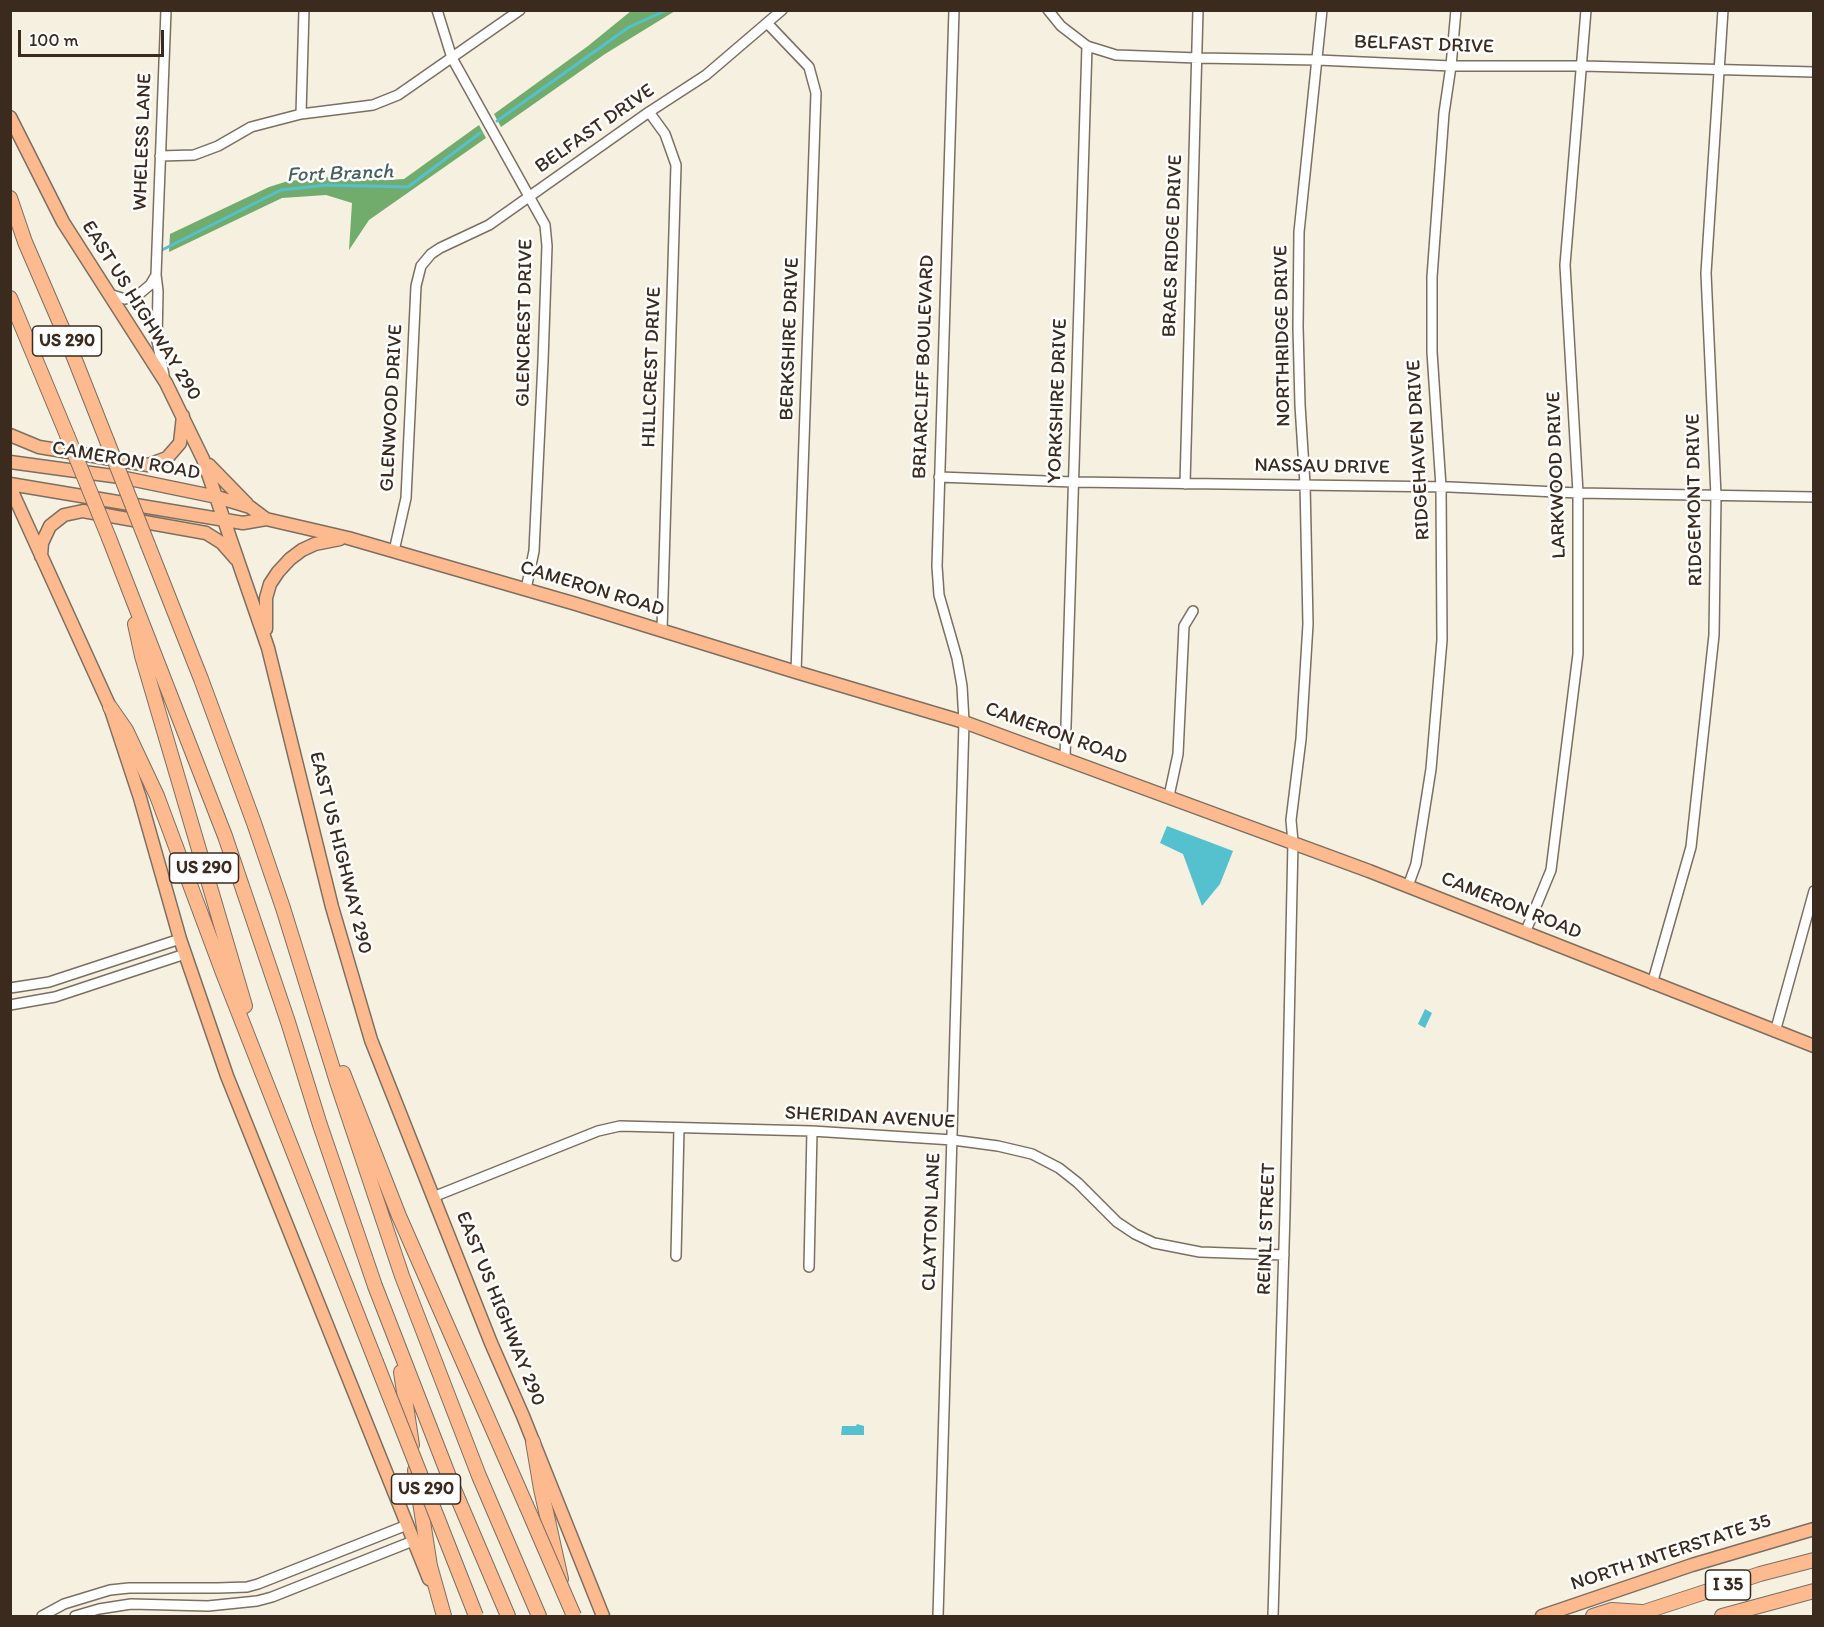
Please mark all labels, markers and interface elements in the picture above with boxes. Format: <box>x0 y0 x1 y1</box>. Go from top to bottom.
scale bar <box>21 18 166 56</box>
text: 100 m <box>29 29 79 51</box>
street label: BELFAST DRIVE <box>1354 31 1494 59</box>
street label: WHELESS LANE <box>129 73 157 211</box>
street label: BELFAST DRIVE <box>531 79 659 179</box>
street label: BRAES RIDGE DRIVE <box>1158 154 1188 338</box>
water label: Fort Branch <box>286 160 394 188</box>
street label: EAST US HIGHWAY 290 <box>76 217 206 405</box>
street label: GLENCREST DRIVE <box>512 239 538 407</box>
street label: NORTHRIDGE DRIVE <box>1269 245 1297 427</box>
street label: BRIARCLIFF BOULEVARD <box>908 254 940 480</box>
street label: BERKSHIRE DRIVE <box>775 257 805 421</box>
street label: HILLCREST DRIVE <box>637 286 667 448</box>
street label: YORKSHIRE DRIVE <box>1043 318 1073 484</box>
street label: GLENWOOD DRIVE <box>376 324 408 492</box>
road number: US 290 <box>32 326 101 356</box>
street label: RIDGEHAVEN DRIVE <box>1402 359 1436 541</box>
street label: LARKWOOD DRIVE <box>1542 391 1572 559</box>
street label: RIDGEMONT DRIVE <box>1681 413 1709 587</box>
street label: CAMERON ROAD <box>50 436 202 486</box>
street label: NASSAU DRIVE <box>1254 454 1390 480</box>
street label: CAMERON ROAD <box>517 556 667 622</box>
street label: CAMERON ROAD <box>982 697 1130 771</box>
street label: EAST US HIGHWAY 290 <box>303 749 377 957</box>
road number: US 290 <box>170 853 238 883</box>
street label: CAMERON ROAD <box>1437 867 1585 945</box>
street label: SHERIDAN AVENUE <box>784 1102 956 1134</box>
street label: CLAYTON LANE <box>918 1152 946 1292</box>
street label: REINLI STREET <box>1253 1163 1281 1295</box>
street label: EAST US HIGHWAY 290 <box>450 1208 550 1410</box>
road number: US 290 <box>392 1474 460 1504</box>
street label: NORTH INTERSTATE 35 <box>1568 1509 1774 1597</box>
road number: I 35 <box>1706 1570 1750 1600</box>

